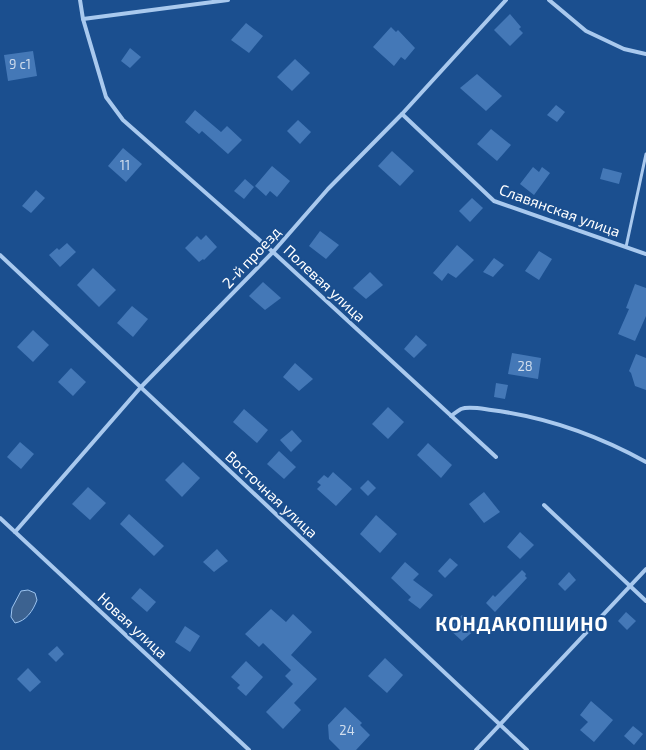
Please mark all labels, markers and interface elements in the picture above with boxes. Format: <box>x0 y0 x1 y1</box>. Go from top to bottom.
house number: 9 с1 <box>9 56 31 72</box>
house number: 11 <box>120 157 130 173</box>
street label: Славянская улица <box>497 180 623 241</box>
street label: 2-й проезд <box>218 222 284 291</box>
street label: Полевая улица <box>280 241 370 326</box>
house number: 28 <box>517 358 533 374</box>
street label: Восточная улица <box>222 447 322 542</box>
street label: Новая улица <box>94 588 172 663</box>
district label: КОНДАКОПШИНО <box>435 612 609 635</box>
house number: 24 <box>339 722 355 738</box>

